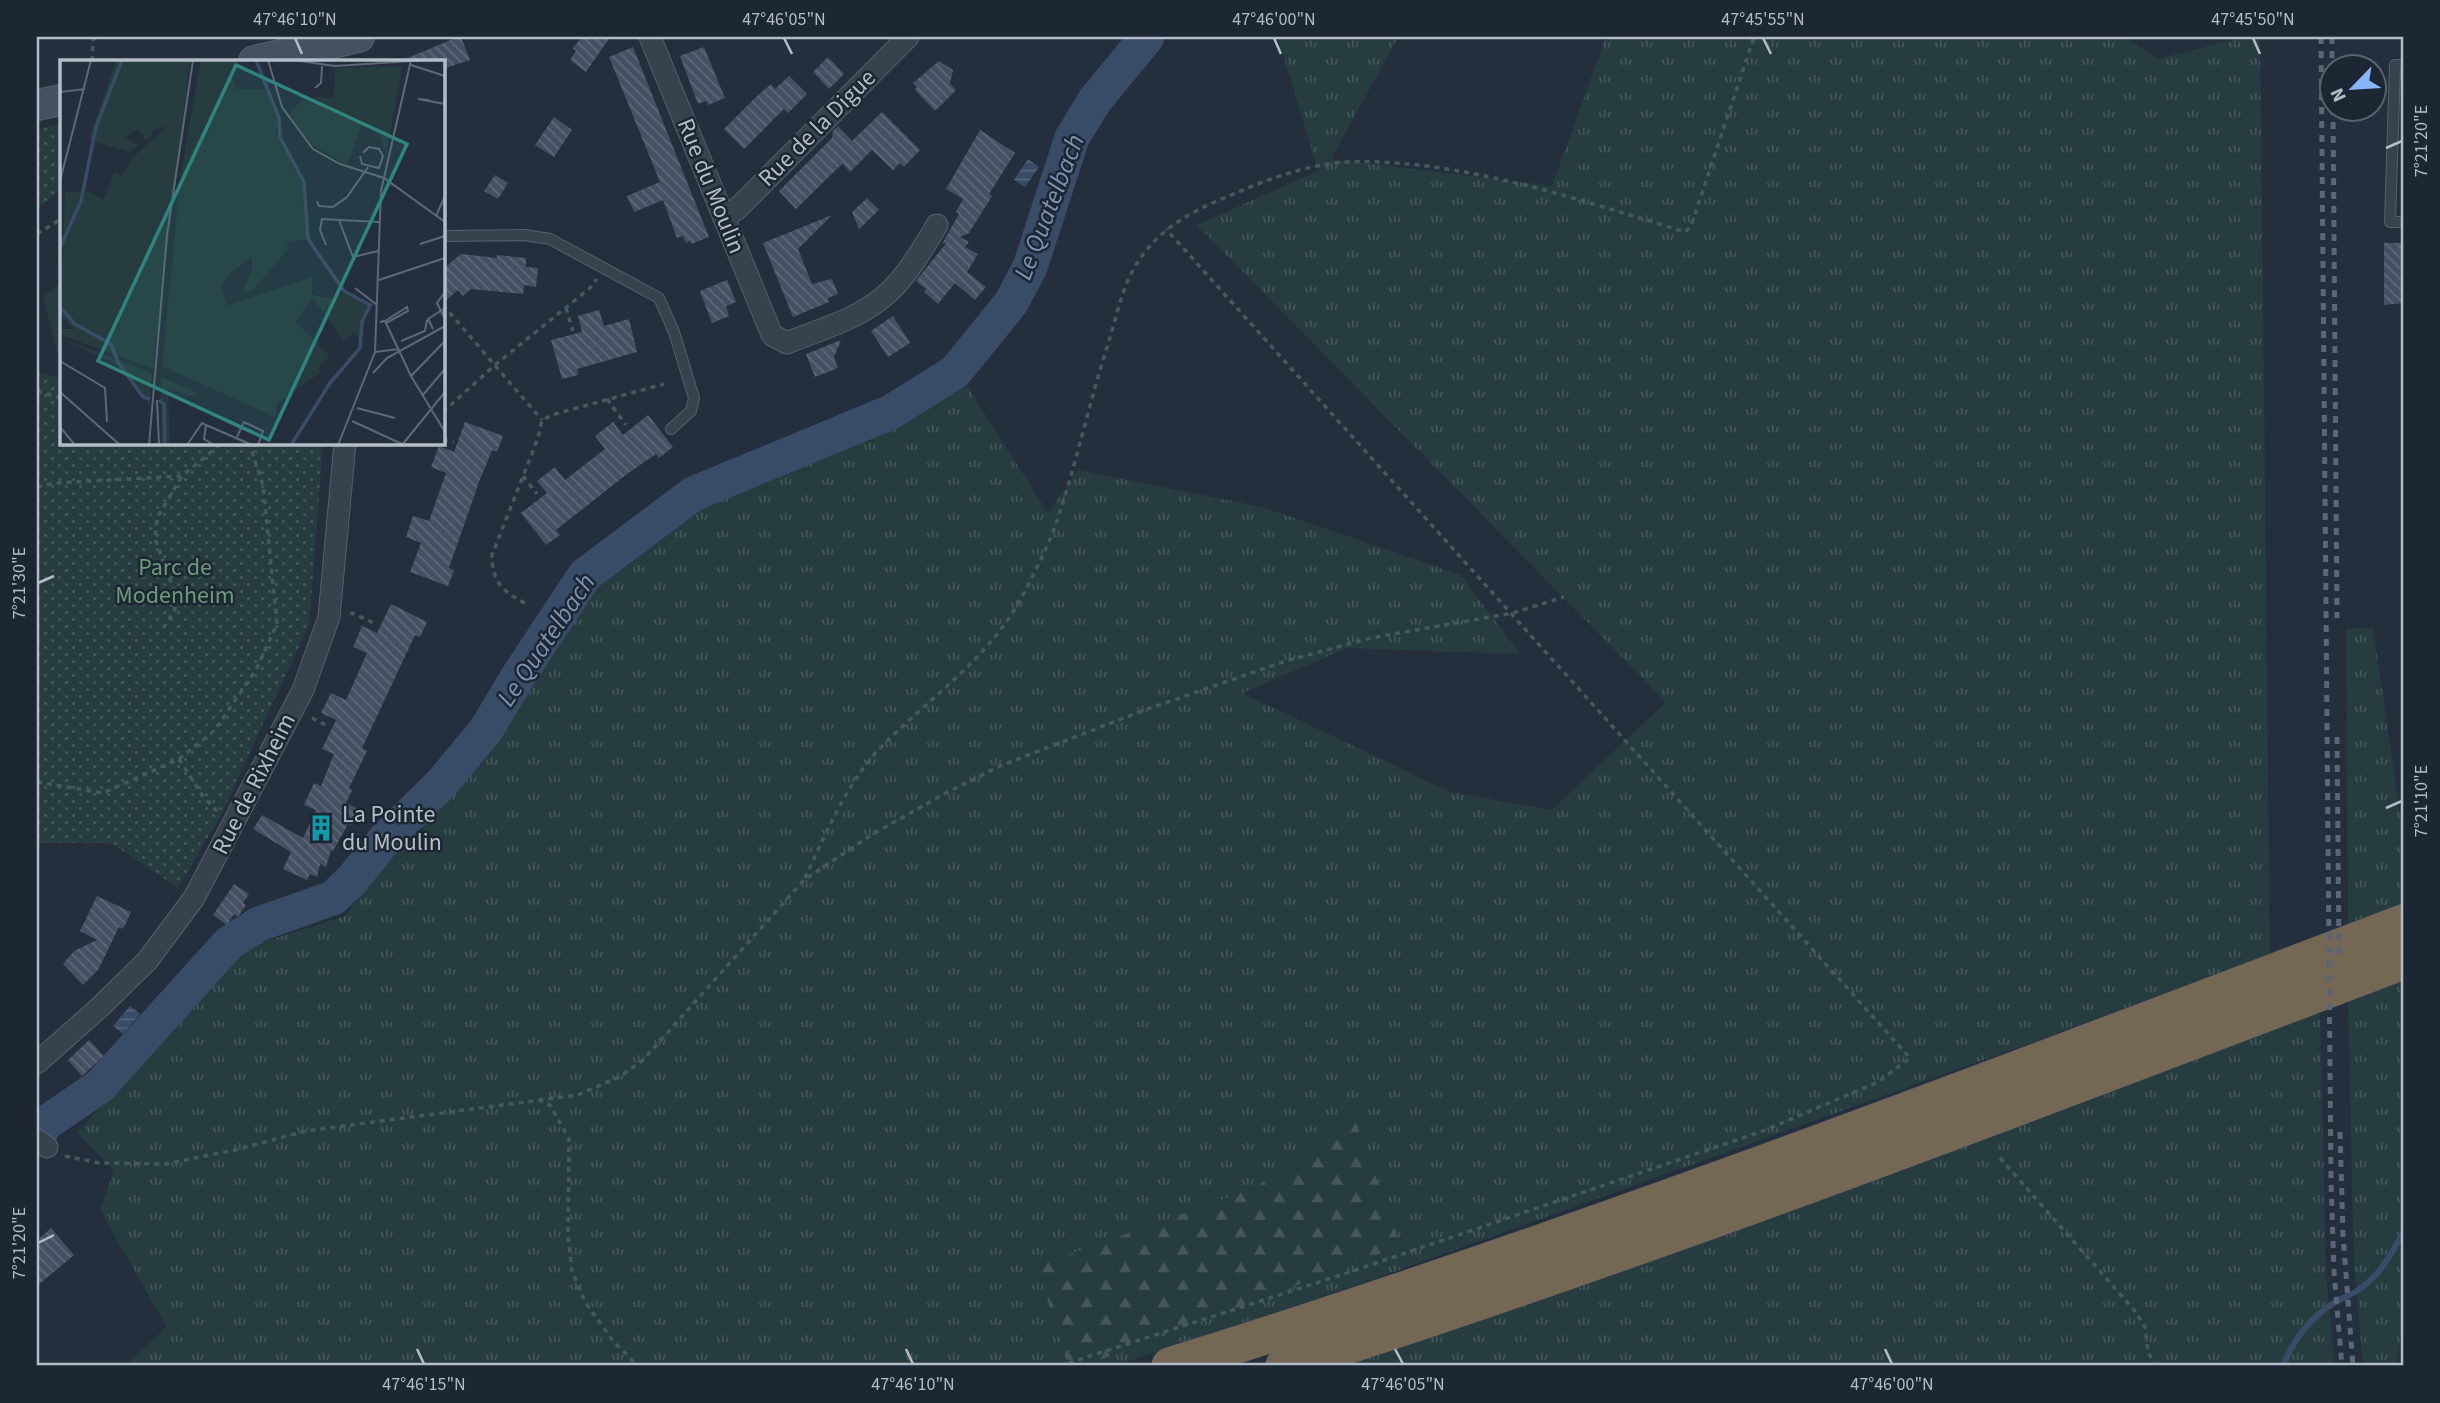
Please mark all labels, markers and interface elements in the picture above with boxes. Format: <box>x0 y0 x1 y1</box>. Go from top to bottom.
text: 47°46'10"N <box>253 7 337 32</box>
text: 47°46'05"N <box>742 7 826 32</box>
text: 47°46'00"N <box>1232 7 1316 32</box>
text: 47°45'55"N <box>1721 7 1805 32</box>
text: 47°45'50"N <box>2211 7 2295 32</box>
north arrow <box>2318 52 2388 122</box>
inset map <box>60 60 444 444</box>
street label: Rue de la Digue <box>750 61 884 195</box>
text: N <box>2324 83 2354 106</box>
text: 7°21'20"E <box>2409 105 2434 177</box>
street label: Rue du Moulin <box>668 113 754 259</box>
water label: Le Quatelbach <box>1004 129 1094 285</box>
text: 7°21'30"E <box>7 547 32 619</box>
park label: Parc de Modenheim <box>115 550 235 613</box>
water label: Le Quatelbach <box>488 566 604 714</box>
street label: Rue de Rixheim <box>203 707 305 861</box>
text: 7°21'10"E <box>2409 765 2434 837</box>
place label: La Pointe du Moulin <box>342 797 442 860</box>
building icon: La Pointe du Moulin <box>306 813 336 843</box>
text: 7°21'20"E <box>7 1207 32 1279</box>
text: 47°46'15"N <box>382 1372 466 1397</box>
text: 47°46'10"N <box>871 1372 955 1397</box>
text: 47°46'05"N <box>1361 1372 1445 1397</box>
text: 47°46'00"N <box>1850 1372 1934 1397</box>

